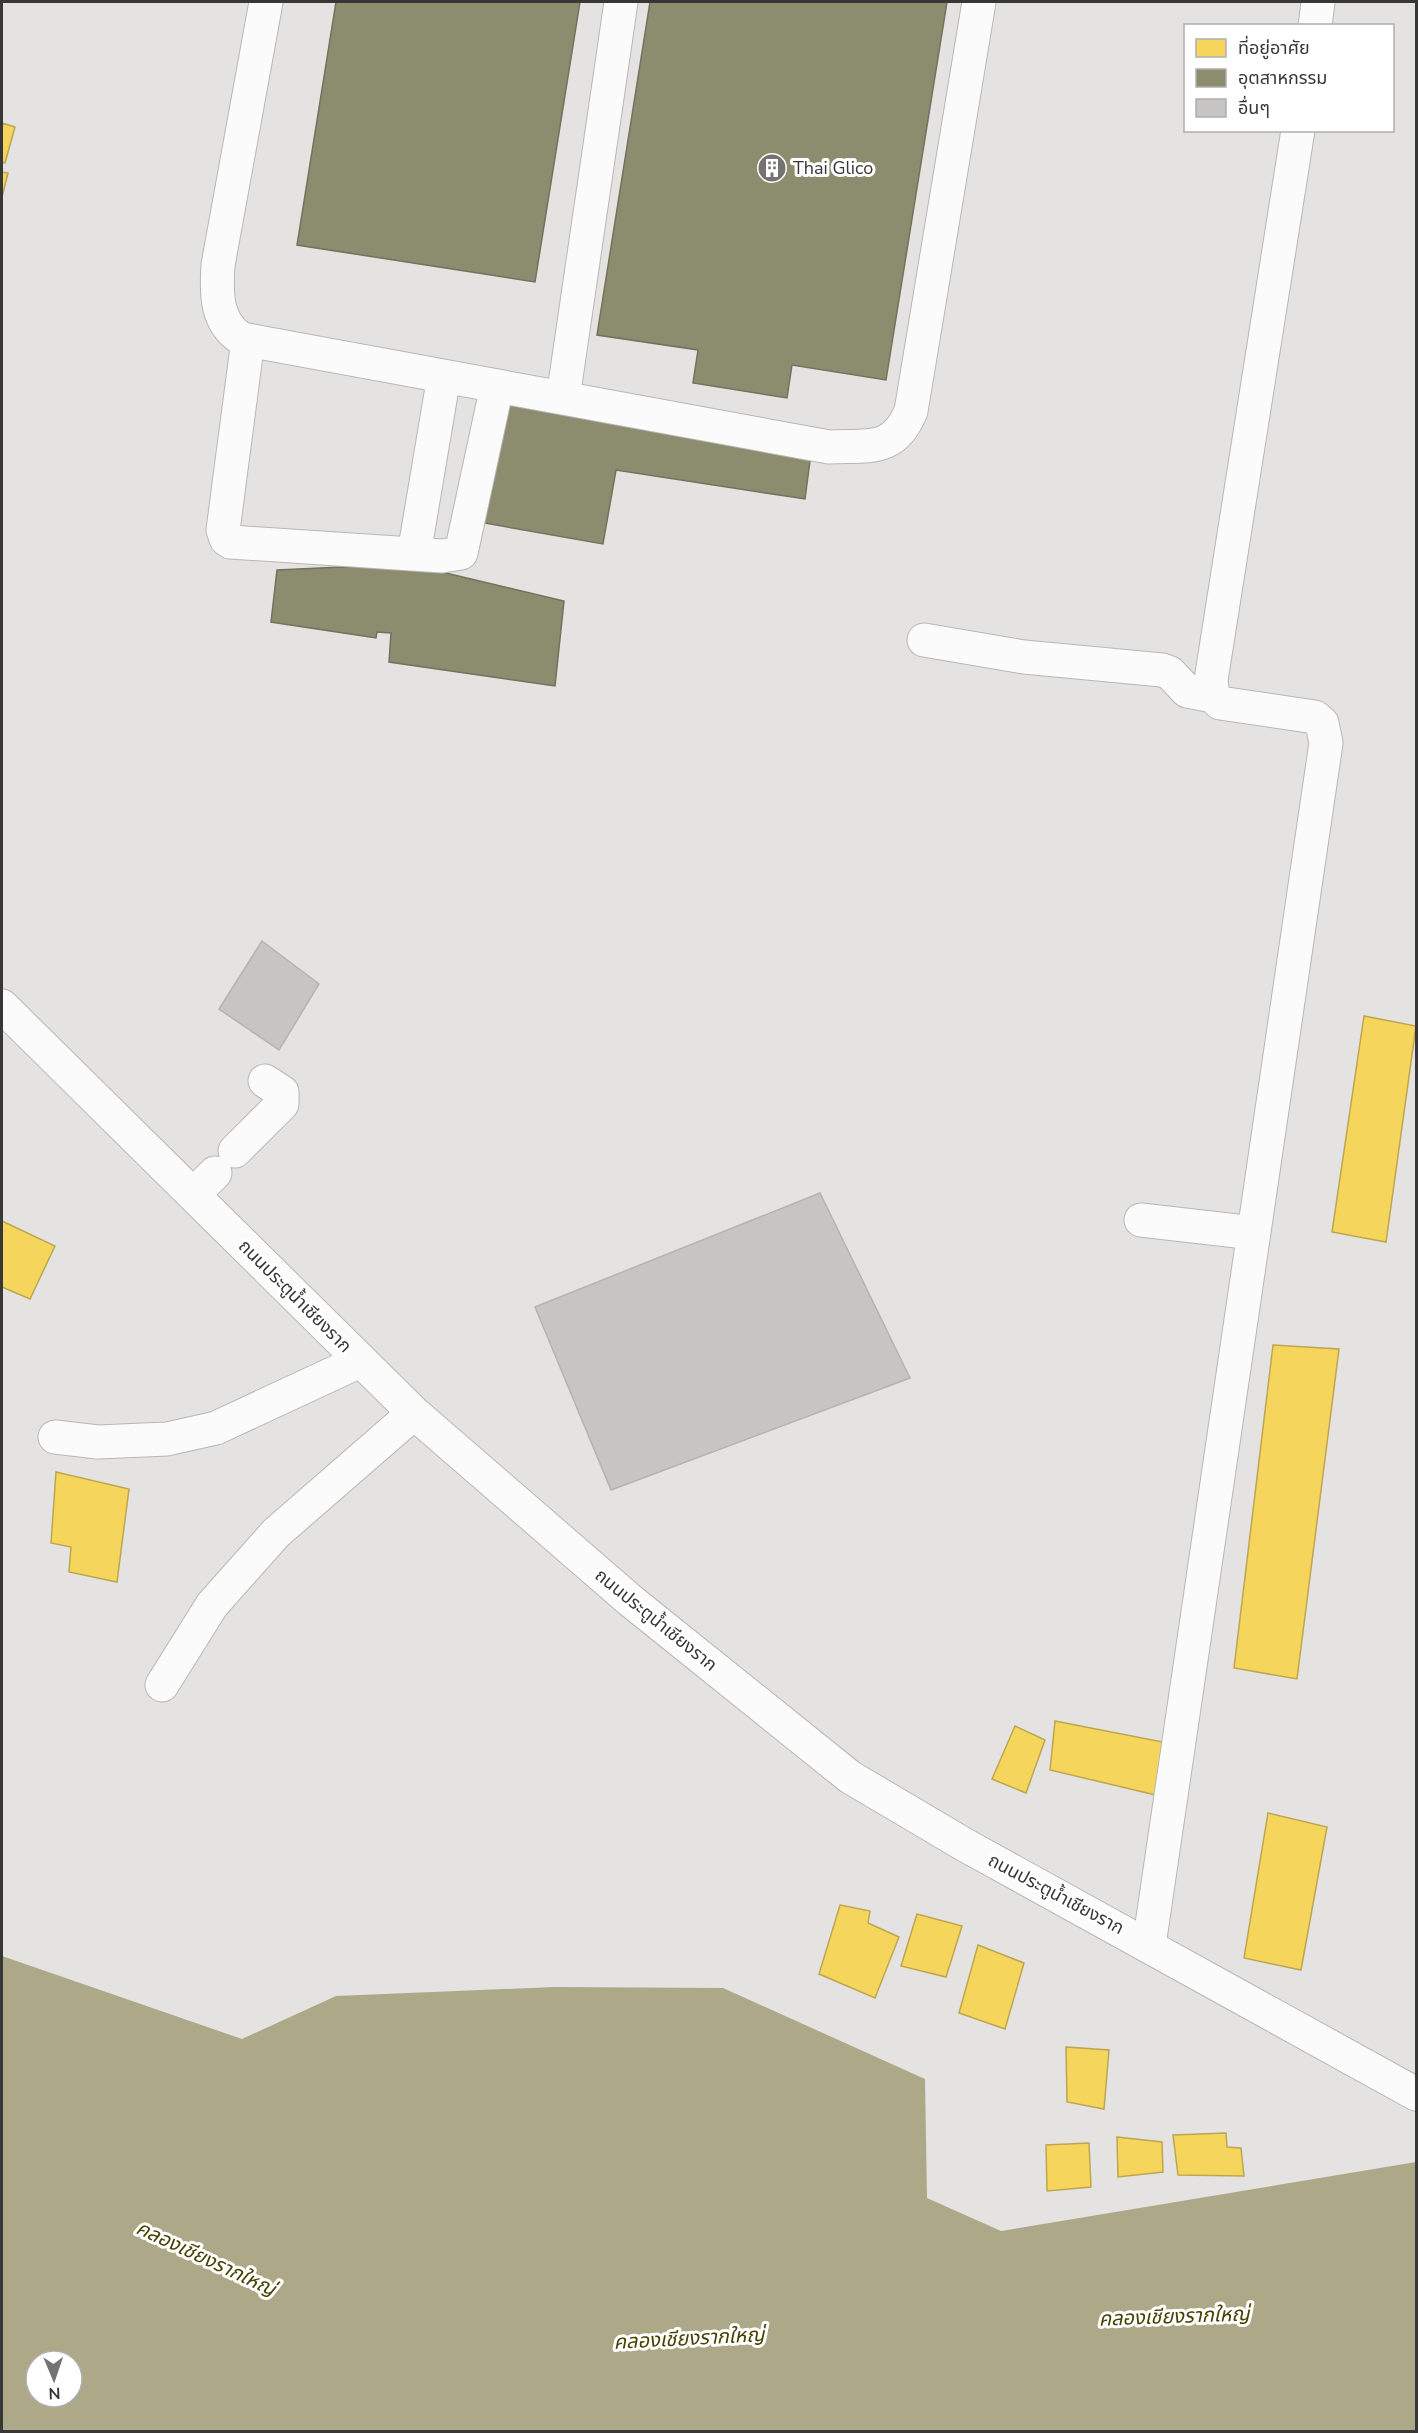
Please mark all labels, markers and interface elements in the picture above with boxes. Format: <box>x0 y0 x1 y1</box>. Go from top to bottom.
legend <box>1184 24 1394 132</box>
text: ที่อยู่อาศัย <box>1238 35 1310 60</box>
text: อุตสาหกรรม <box>1238 66 1327 90</box>
text: อื่นๆ <box>1238 95 1270 120</box>
building icon: Thai Glico <box>756 152 788 184</box>
place label: Thai Glico <box>793 156 873 180</box>
street label: ถนนประตูน้ำเชียงราก <box>233 1234 357 1358</box>
street label: ถนนประตูน้ำเชียงราก <box>590 1562 723 1677</box>
street label: ถนนประตูน้ำเชียงราก <box>984 1847 1129 1940</box>
water label: คลองเชียงรากใหญ่ <box>132 2214 283 2304</box>
water label: คลองเชียงรากใหญ่ <box>1098 2300 1253 2333</box>
water label: คลองเชียงรากใหญ่ <box>613 2321 768 2356</box>
north arrow <box>24 2349 84 2409</box>
text: N <box>48 2382 61 2404</box>

